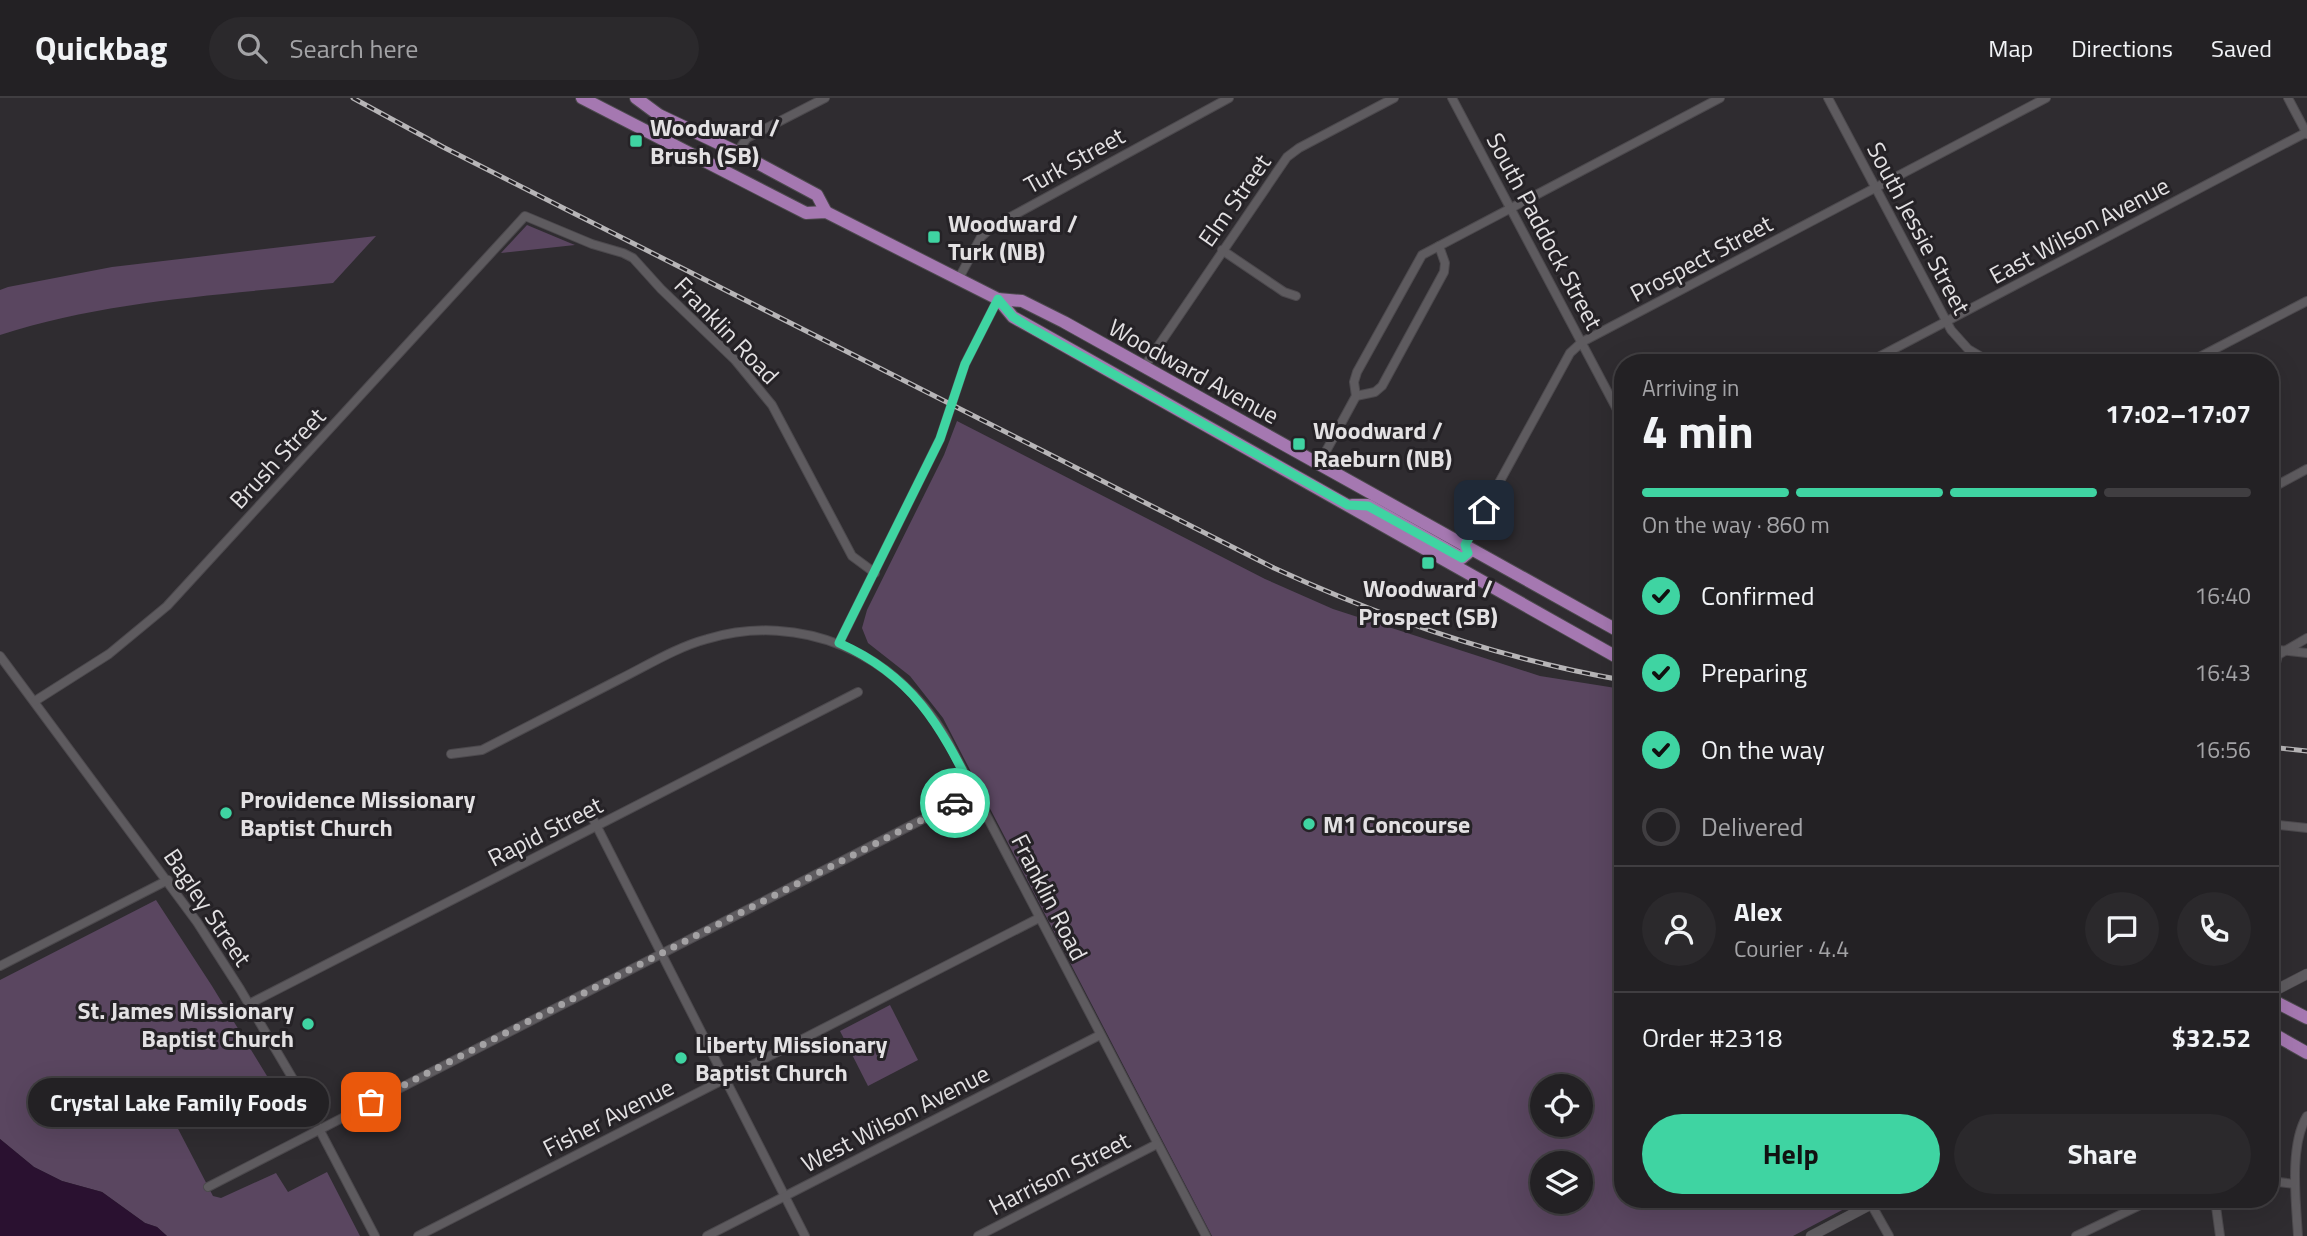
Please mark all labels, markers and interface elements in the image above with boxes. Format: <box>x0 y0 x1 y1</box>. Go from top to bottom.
search box <box>209 17 699 80</box>
text: Quickbag <box>35 23 167 73</box>
icon: search <box>233 29 271 67</box>
text: Search here <box>289 29 418 68</box>
text: Map <box>1988 30 2033 66</box>
text: Directions <box>2071 30 2173 66</box>
text: Saved <box>2211 30 2272 66</box>
place label: Woodward / Brush (SB) <box>650 109 780 173</box>
street label: Turk Street <box>1017 117 1131 202</box>
street label: South Paddock Street <box>1478 126 1612 336</box>
marker: Woodward / Brush (SB) <box>628 133 644 149</box>
street label: South Jessie Street <box>1858 135 1980 321</box>
street label: Elm Street <box>1189 146 1279 254</box>
street label: East Wilson Avenue <box>1983 167 2175 293</box>
place label: Woodward / Turk (NB) <box>948 205 1078 269</box>
street label: Prospect Street <box>1623 205 1779 311</box>
marker: Woodward / Turk (NB) <box>926 229 942 245</box>
street label: Franklin Road <box>666 268 788 392</box>
street label: Woodward Avenue <box>1102 309 1286 433</box>
text: Arriving in <box>1642 370 1739 405</box>
text: 17:02–17:07 <box>2105 394 2251 433</box>
text: 4 min <box>1642 396 1754 466</box>
street label: Brush Street <box>221 399 334 517</box>
place label: Woodward / Raeburn (NB) <box>1313 412 1452 476</box>
marker: Woodward / Raeburn (NB) <box>1291 436 1307 452</box>
pin <box>1454 480 1514 540</box>
icon: home <box>1465 491 1503 529</box>
text: On the way · 860 m <box>1642 507 1830 542</box>
marker: Woodward / Prospect (SB) <box>1420 555 1436 571</box>
place label: Woodward / Prospect (SB) <box>1358 570 1498 634</box>
text: Confirmed <box>1701 576 1815 615</box>
icon: check <box>1642 577 1680 615</box>
text: 16:40 <box>2194 578 2251 613</box>
text: Preparing <box>1701 653 1807 692</box>
icon: check <box>1642 654 1680 692</box>
text: 16:43 <box>2194 655 2251 690</box>
text: On the way <box>1701 730 1825 769</box>
icon: check <box>1642 731 1680 769</box>
text: 16:56 <box>2194 732 2251 767</box>
courier <box>920 768 990 838</box>
place label: Providence Missionary Baptist Church <box>240 781 476 845</box>
icon: car <box>936 784 974 822</box>
street label: Rapid Street <box>481 786 609 875</box>
marker: Providence Missionary Baptist Church <box>218 805 234 821</box>
place label: M1 Concourse <box>1323 806 1470 842</box>
text: Delivered <box>1701 807 1804 846</box>
marker: M1 Concourse <box>1301 816 1317 832</box>
street label: Franklin Road <box>1003 827 1097 967</box>
street label: Bagley Street <box>155 841 261 974</box>
button: person <box>1642 892 1716 966</box>
text: Alex <box>1734 892 1782 931</box>
button: chat <box>2085 892 2159 966</box>
button: phone <box>2177 892 2251 966</box>
text: Courier · 4.4 <box>1734 931 1849 966</box>
place label: St. James Missionary Baptist Church <box>78 992 294 1056</box>
marker: St. James Missionary Baptist Church <box>300 1016 316 1032</box>
text: Order #2318 <box>1642 1018 1782 1057</box>
text: $32.52 <box>2172 1018 2251 1057</box>
place label: Liberty Missionary Baptist Church <box>695 1026 888 1090</box>
marker: Liberty Missionary Baptist Church <box>673 1050 689 1066</box>
street label: West Wilson Avenue <box>795 1055 995 1181</box>
street label: Fisher Avenue <box>536 1069 680 1165</box>
pin <box>341 1072 401 1132</box>
map controls <box>1530 1074 1593 1214</box>
button: locate <box>1530 1074 1593 1137</box>
callout: Crystal Lake Family Foods <box>28 1077 329 1126</box>
icon: bag <box>352 1083 390 1121</box>
text: Crystal Lake Family Foods <box>50 1085 307 1120</box>
button: Help <box>1642 1114 1940 1194</box>
button: Share <box>1954 1114 2251 1194</box>
street label: Harrison Street <box>982 1122 1136 1224</box>
button: layers <box>1530 1151 1593 1214</box>

